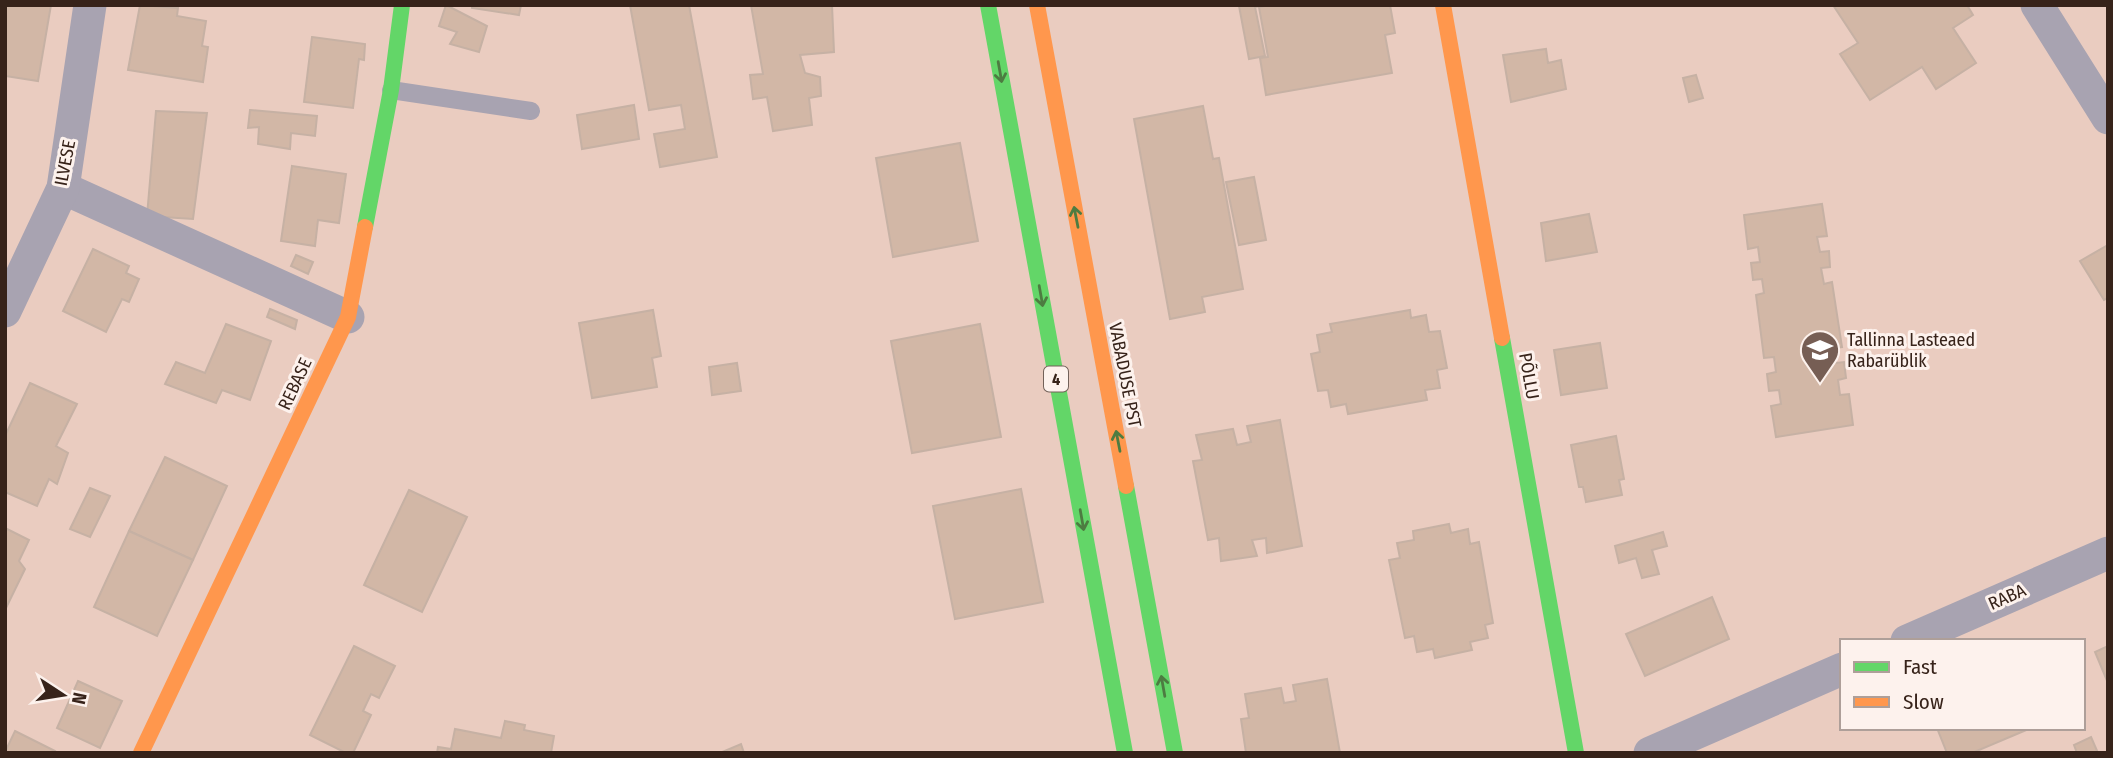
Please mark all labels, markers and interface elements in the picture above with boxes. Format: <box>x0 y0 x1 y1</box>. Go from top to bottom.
one-way arrow <box>994 60 1007 83</box>
street label: ILVESE <box>50 138 80 188</box>
one-way arrow <box>1069 206 1082 229</box>
one-way arrow <box>1035 284 1048 307</box>
street label: VABADUSE PST <box>1104 321 1146 430</box>
school or university icon: Tallinna Lasteaed Rabarüblik <box>1799 329 1841 384</box>
place label: Tallinna Lasteaed Rabarüblik <box>1847 329 1975 372</box>
street label: PÕLLU <box>1514 351 1544 401</box>
street label: REBASE <box>273 354 317 414</box>
road number: 4 <box>1044 366 1068 392</box>
one-way arrow <box>1111 430 1124 453</box>
one-way arrow <box>1076 508 1089 531</box>
street label: RABA <box>1985 579 2030 615</box>
legend <box>1840 639 2085 730</box>
text: Fast <box>1903 654 1937 680</box>
north arrow <box>28 660 98 730</box>
one-way arrow <box>1155 675 1169 698</box>
text: Slow <box>1903 689 1944 715</box>
text: N <box>67 690 92 706</box>

